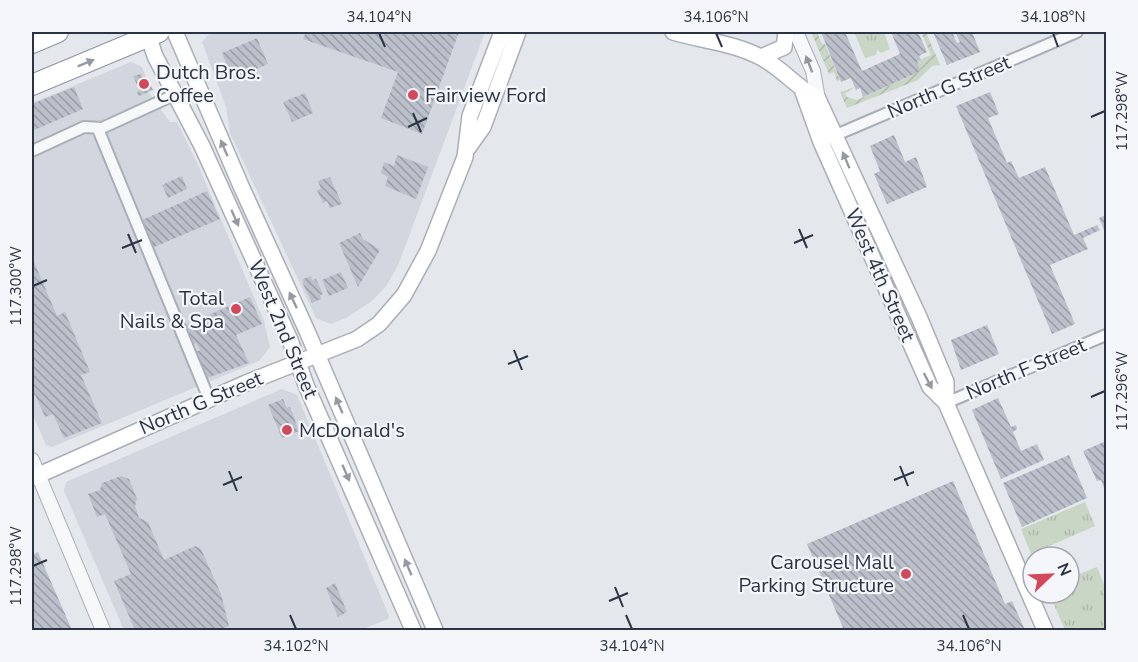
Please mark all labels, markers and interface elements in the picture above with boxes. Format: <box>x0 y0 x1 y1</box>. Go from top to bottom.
text: 34.104°N <box>346 7 412 27</box>
text: 34.106°N <box>683 7 749 27</box>
text: 34.108°N <box>1020 7 1086 27</box>
street label: North G Street <box>883 49 1016 125</box>
one-way arrow <box>804 55 814 73</box>
one-way arrow <box>77 57 95 67</box>
place label: Dutch Bros. Coffee <box>156 59 260 109</box>
text: 117.298°W <box>1112 71 1132 151</box>
marker: Dutch Bros. Coffee <box>137 77 151 91</box>
place label: Fairview Ford <box>425 82 546 109</box>
marker: Fairview Ford <box>406 88 420 102</box>
one-way arrow <box>219 139 228 157</box>
one-way arrow <box>841 151 850 169</box>
street label: West 4th Street <box>839 204 922 347</box>
one-way arrow <box>231 209 240 227</box>
text: 117.300°W <box>6 246 26 326</box>
street label: West 2nd Street <box>242 256 325 403</box>
place label: Total Nails & Spa <box>120 285 224 335</box>
one-way arrow <box>289 292 298 309</box>
marker: Total Nails & Spa <box>229 302 243 316</box>
street label: North F Street <box>962 331 1091 406</box>
text: 117.296°W <box>1112 351 1132 431</box>
street label: North G Street <box>135 365 268 441</box>
one-way arrow <box>924 373 933 390</box>
one-way arrow <box>334 396 343 413</box>
place label: McDonald's <box>299 417 405 444</box>
marker: McDonald's <box>280 423 294 437</box>
one-way arrow <box>341 464 351 482</box>
text: 117.298°W <box>6 526 26 606</box>
north arrow <box>1021 545 1081 605</box>
place label: Carousel Mall Parking Structure <box>738 549 894 599</box>
one-way arrow <box>403 558 412 576</box>
text: N <box>1051 560 1076 579</box>
marker: Carousel Mall Parking Structure <box>899 567 913 581</box>
text: 34.102°N <box>263 636 329 656</box>
text: 34.104°N <box>599 636 665 656</box>
text: 34.106°N <box>936 636 1002 656</box>

